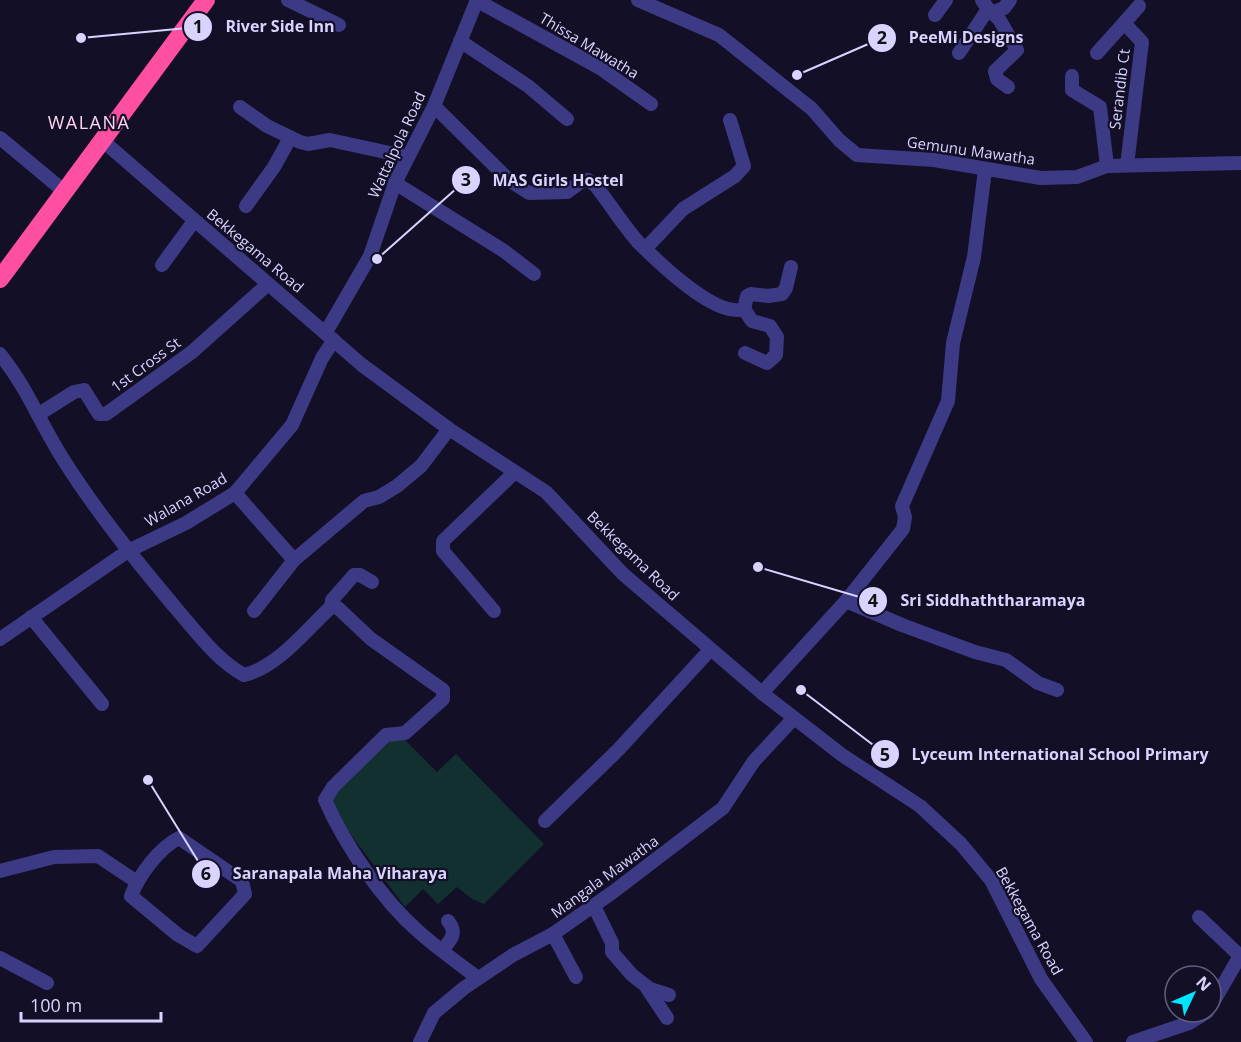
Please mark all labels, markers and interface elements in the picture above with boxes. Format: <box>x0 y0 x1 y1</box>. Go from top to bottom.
street label: Thissa Mawatha <box>536 8 643 83</box>
callout: River Side Inn <box>183 10 346 44</box>
text: 1 <box>193 14 203 38</box>
text: River Side Inn <box>225 15 335 37</box>
callout: PeeMi Designs <box>867 21 1035 55</box>
text: 2 <box>877 25 887 49</box>
text: PeeMi Designs <box>909 26 1023 48</box>
street label: Serandib Ct <box>1104 47 1134 130</box>
street label: Wattalpola Road <box>363 88 429 201</box>
district label: WALANA <box>48 110 130 134</box>
street label: Gemunu Mawatha <box>906 131 1037 169</box>
callout: MAS Girls Hostel <box>451 163 636 197</box>
text: 3 <box>461 167 471 191</box>
text: MAS Girls Hostel <box>492 169 624 191</box>
street label: Bekkegama Road <box>203 204 308 297</box>
street label: 1st Cross St <box>107 332 184 396</box>
street label: Walana Road <box>141 468 230 531</box>
street label: Bekkegama Road <box>583 506 684 604</box>
callout: Sri Siddhaththaramaya <box>858 584 1097 618</box>
text: 4 <box>868 588 878 612</box>
text: Sri Siddhaththaramaya <box>901 589 1085 611</box>
callout: Lyceum International School Primary <box>870 737 1221 771</box>
text: 5 <box>880 742 890 766</box>
text: Lyceum International School Primary <box>911 743 1209 765</box>
street label: Mangala Mawatha <box>547 830 662 922</box>
callout: Saranapala Maha Viharaya <box>191 857 459 891</box>
text: 6 <box>201 861 211 885</box>
text: Saranapala Maha Viharaya <box>233 862 447 884</box>
street label: Bekkegama Road <box>992 863 1068 978</box>
north arrow <box>1163 964 1223 1024</box>
text: N <box>1191 971 1216 996</box>
scale bar <box>21 985 160 1023</box>
text: 100 m <box>30 993 82 1017</box>

